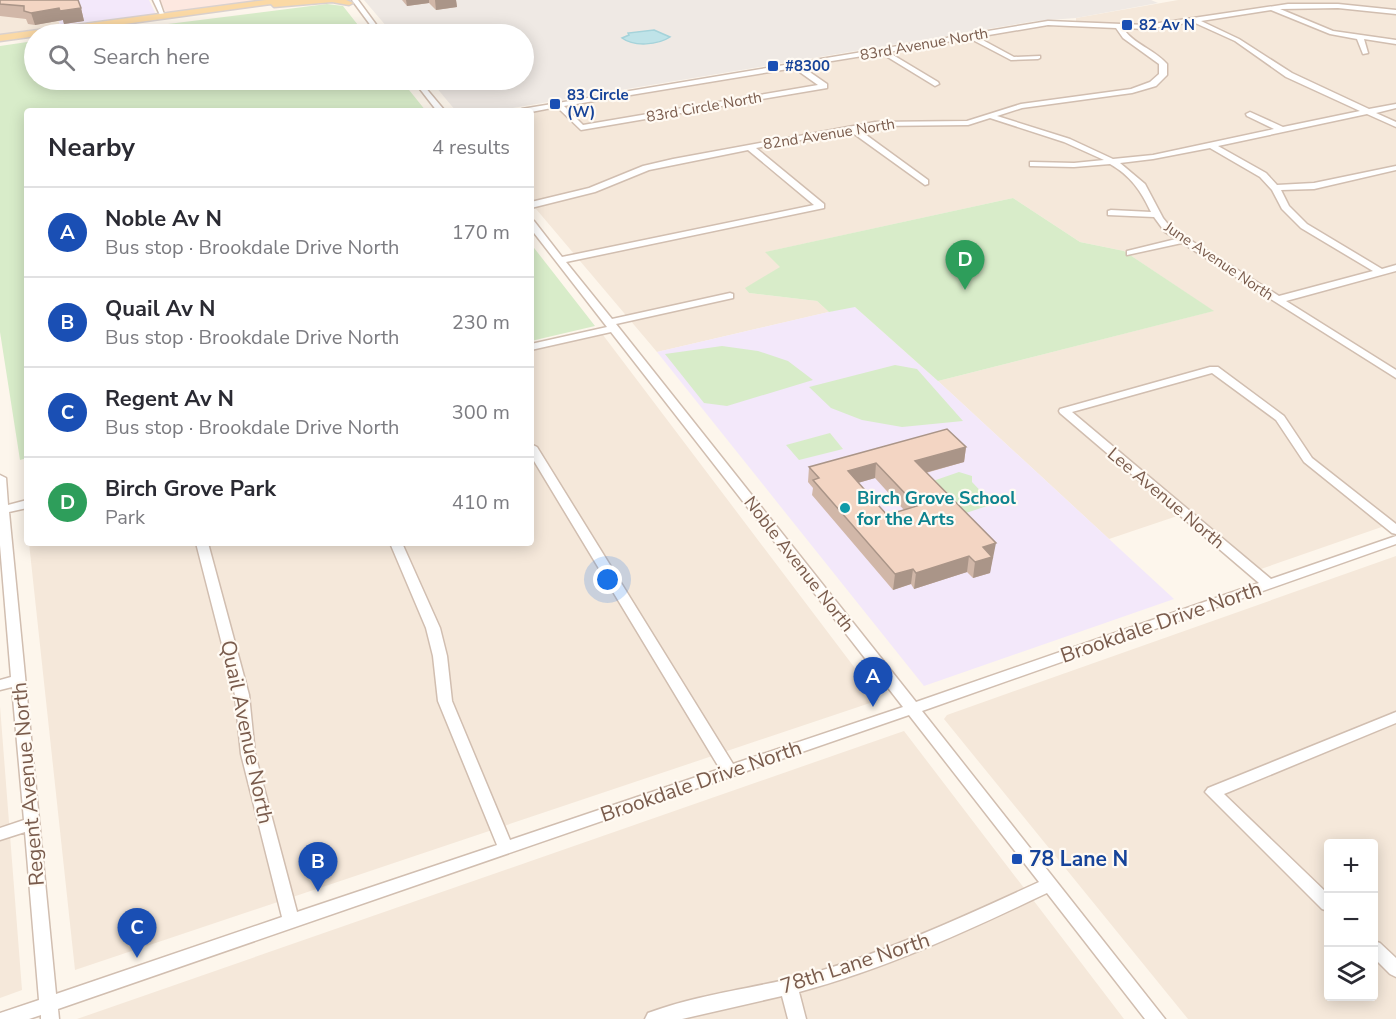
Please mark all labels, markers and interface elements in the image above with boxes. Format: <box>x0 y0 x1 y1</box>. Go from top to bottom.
place label: 82 Av N <box>1139 15 1195 35</box>
marker: 82 Av N <box>1120 18 1134 32</box>
street label: 83rd Avenue North <box>858 23 990 65</box>
search box <box>24 24 534 90</box>
icon: search <box>45 41 78 74</box>
text: Search here <box>93 42 210 72</box>
place label: #8300 <box>785 56 830 76</box>
marker: #8300 <box>766 59 780 73</box>
place label: 83 Circle (W) <box>567 85 629 122</box>
street label: 83rd Circle North <box>645 87 763 127</box>
marker: 83 Circle (W) <box>548 97 562 111</box>
street label: 82nd Avenue North <box>762 114 896 154</box>
text: Nearby <box>48 130 135 165</box>
text: 4 results <box>432 134 510 161</box>
text: Noble Av N <box>105 204 222 234</box>
street label: June Avenue North <box>1160 216 1277 305</box>
text: A <box>60 219 75 246</box>
text: 170 m <box>452 219 510 246</box>
text: Bus stop · Brookdale Drive North <box>105 234 399 261</box>
pin: D <box>946 240 984 290</box>
text: Quail Av N <box>105 294 215 324</box>
text: B <box>61 309 74 336</box>
text: 230 m <box>452 309 510 336</box>
text: Bus stop · Brookdale Drive North <box>105 324 399 351</box>
text: Regent Av N <box>105 384 234 414</box>
text: C <box>61 399 74 426</box>
text: 300 m <box>452 399 510 426</box>
text: Bus stop · Brookdale Drive North <box>105 414 399 441</box>
street label: Lee Avenue North <box>1102 442 1230 554</box>
text: Birch Grove Park <box>105 474 276 504</box>
place label: Birch Grove School for the Arts <box>857 486 1016 531</box>
text: D <box>60 489 75 516</box>
text: 410 m <box>452 489 510 516</box>
street label: Noble Avenue North <box>738 491 860 637</box>
marker: Birch Grove School for the Arts <box>838 501 852 515</box>
text: Park <box>105 504 145 531</box>
your location <box>593 565 622 594</box>
street label: Brookdale Drive North <box>1057 574 1265 670</box>
street label: Quail Avenue North <box>214 638 280 826</box>
pin: A <box>854 658 892 707</box>
street label: Regent Avenue North <box>5 681 51 887</box>
street label: Brookdale Drive North <box>597 733 805 829</box>
map controls <box>1324 839 1378 1001</box>
button: + <box>1324 839 1378 893</box>
pin: B <box>298 842 338 892</box>
place label: 78 Lane N <box>1029 845 1128 873</box>
marker: 78 Lane N <box>1010 852 1024 866</box>
button: − <box>1324 893 1378 947</box>
pin: C <box>118 908 156 958</box>
street label: 78th Lane North <box>777 926 933 1000</box>
button: layers <box>1324 947 1378 1001</box>

